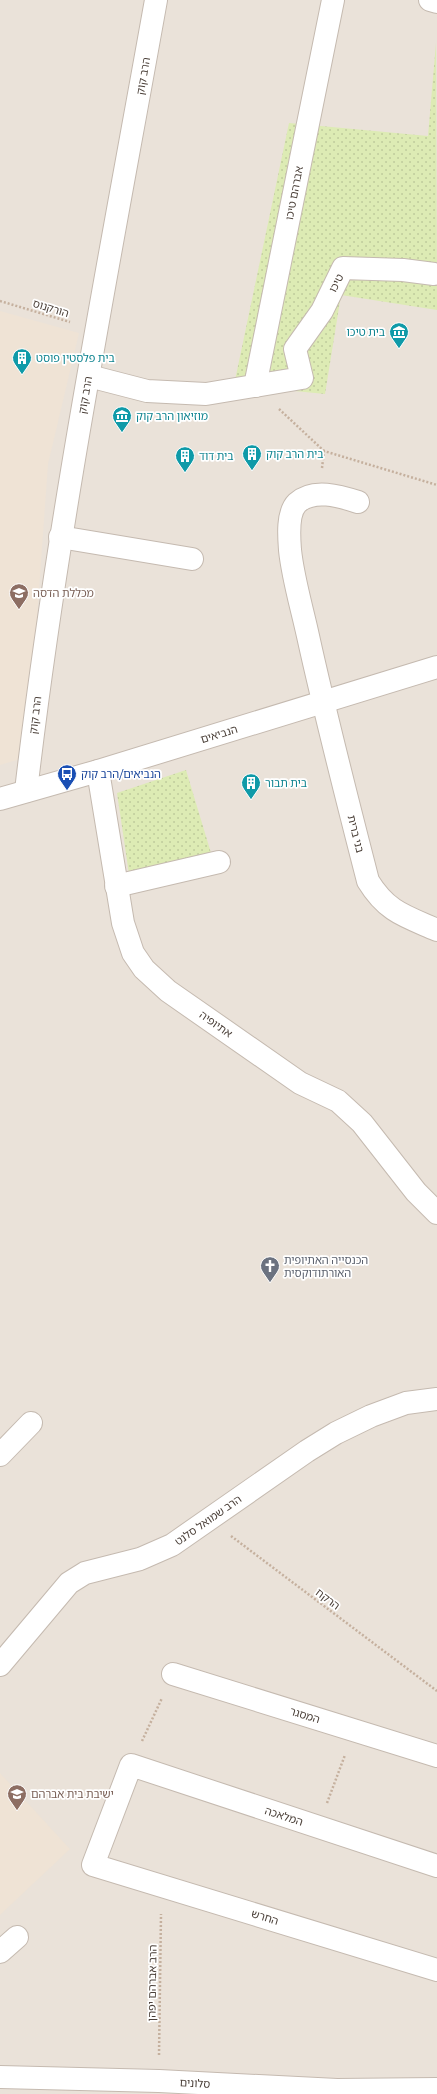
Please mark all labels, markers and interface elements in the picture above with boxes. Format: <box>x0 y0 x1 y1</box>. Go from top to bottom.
street label: הרב קוק <box>134 56 152 96</box>
street label: אברהם טיכו <box>283 165 305 221</box>
street label: טיכו <box>326 272 346 294</box>
street label: הורקנוס <box>31 297 71 319</box>
museum icon: בית טיכו <box>388 321 410 349</box>
place label: בית טיכו <box>347 326 385 338</box>
building icon: בית פלסטין פוסט <box>11 347 33 375</box>
place label: בית פלסטין פוסט <box>36 352 115 364</box>
street label: הרב קוק <box>76 375 94 415</box>
museum icon: מוזיאון הרב קוק <box>111 405 133 433</box>
place label: מוזיאון הרב קוק <box>136 410 208 422</box>
building icon: בית הרב קוק <box>241 443 263 471</box>
building icon: בית דוד <box>174 445 196 473</box>
place label: בית הרב קוק <box>266 448 324 460</box>
place label: בית דוד <box>199 450 234 462</box>
school or university icon: מכללת הדסה <box>8 582 30 610</box>
place label: מכללת הדסה <box>33 587 94 599</box>
street label: הרב קוק <box>27 695 43 735</box>
street label: הנביאים <box>199 723 239 745</box>
bus stop icon: הנביאים/הרב קוק <box>56 763 78 791</box>
place label: הנביאים/הרב קוק <box>81 768 161 780</box>
building icon: בית תבור <box>240 772 262 800</box>
place label: בית תבור <box>265 777 307 789</box>
street label: בני ברית <box>346 814 366 854</box>
street label: אתיופיה <box>197 1008 235 1040</box>
place label: הכנסייה האתיופית האורתודוקסית <box>284 1254 368 1279</box>
church icon: הכנסייה האתיופית האורתודוקסית <box>259 1255 281 1283</box>
street label: הרב שמואל סלנט <box>172 1493 244 1547</box>
street label: הרקח <box>314 1586 342 1612</box>
street label: המסגר <box>288 1705 322 1725</box>
school or university icon: ישיבת בית אברהם <box>6 1783 28 1811</box>
place label: ישיבת בית אברהם <box>31 1788 114 1800</box>
street label: המלאכה <box>263 1804 305 1828</box>
street label: החרש <box>250 1907 280 1927</box>
street label: הרב אברהם יפהן <box>145 1944 159 2022</box>
street label: סלונים <box>179 2076 211 2090</box>

